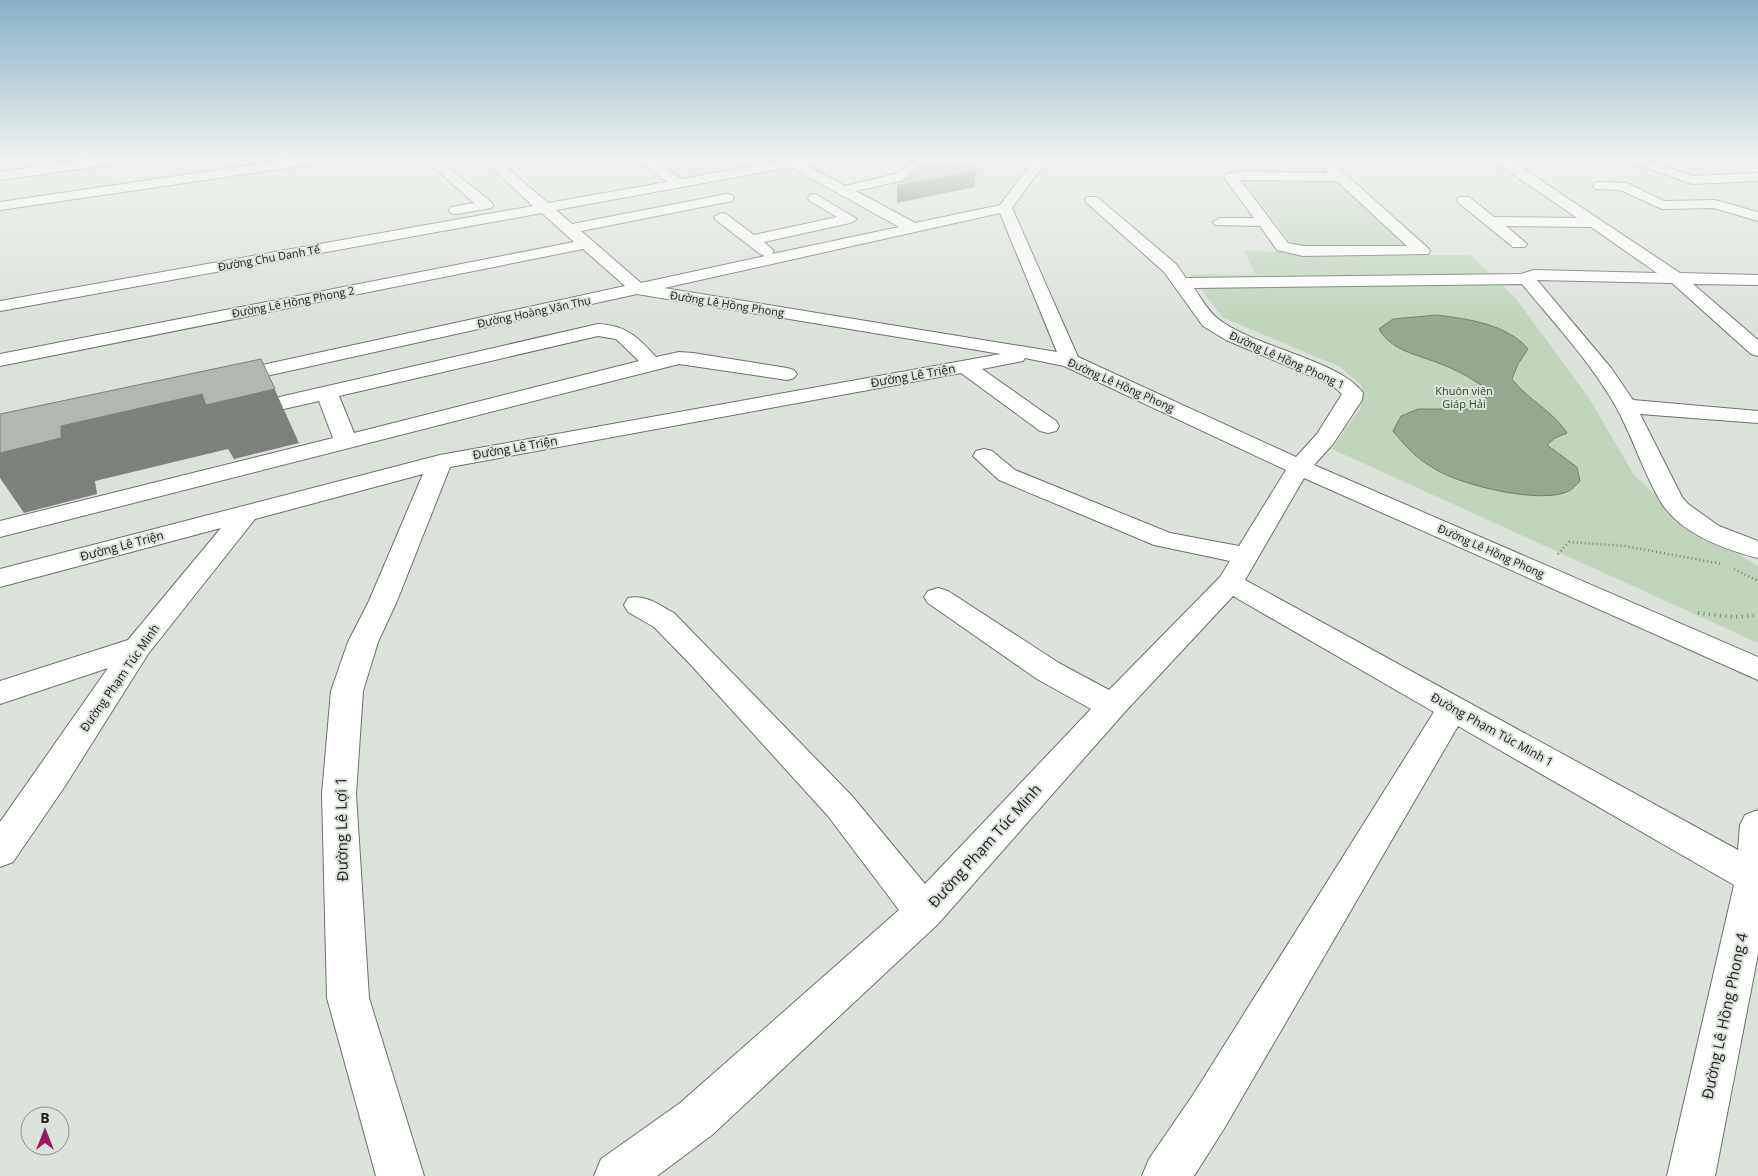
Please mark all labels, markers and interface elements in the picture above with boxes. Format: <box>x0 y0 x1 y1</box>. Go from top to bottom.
street label: Đường Chu Danh Tể <box>217 241 321 274</box>
street label: Đường Lê Hồng Phong 2 <box>230 282 355 321</box>
street label: Đường Lê Hồng Phong <box>669 287 785 320</box>
street label: Đường Hoàng Văn Thụ <box>476 292 592 331</box>
street label: Đường Lê Hồng Phong 1 <box>1227 327 1347 392</box>
street label: Đường Lê Hồng Phong <box>1065 354 1177 415</box>
street label: Đường Lê Triện <box>869 360 957 391</box>
park label: Khuôn viên Giáp Hải <box>1435 383 1493 411</box>
street label: Đường Lê Triện <box>471 432 559 463</box>
street label: Đường Lê Hồng Phong <box>1435 520 1547 581</box>
street label: Đường Lê Triện <box>78 526 165 565</box>
street label: Đường Phạm Túc Minh <box>76 620 163 735</box>
street label: Đường Phạm Túc Minh 1 <box>1428 689 1557 770</box>
street label: Đường Lê Lợi 1 <box>330 777 352 882</box>
street label: Đường Phạm Túc Minh <box>923 779 1045 911</box>
street label: Đường Lê Hồng Phong 4 <box>1697 930 1752 1101</box>
north arrow <box>20 1106 70 1156</box>
text: B <box>40 1108 50 1127</box>

